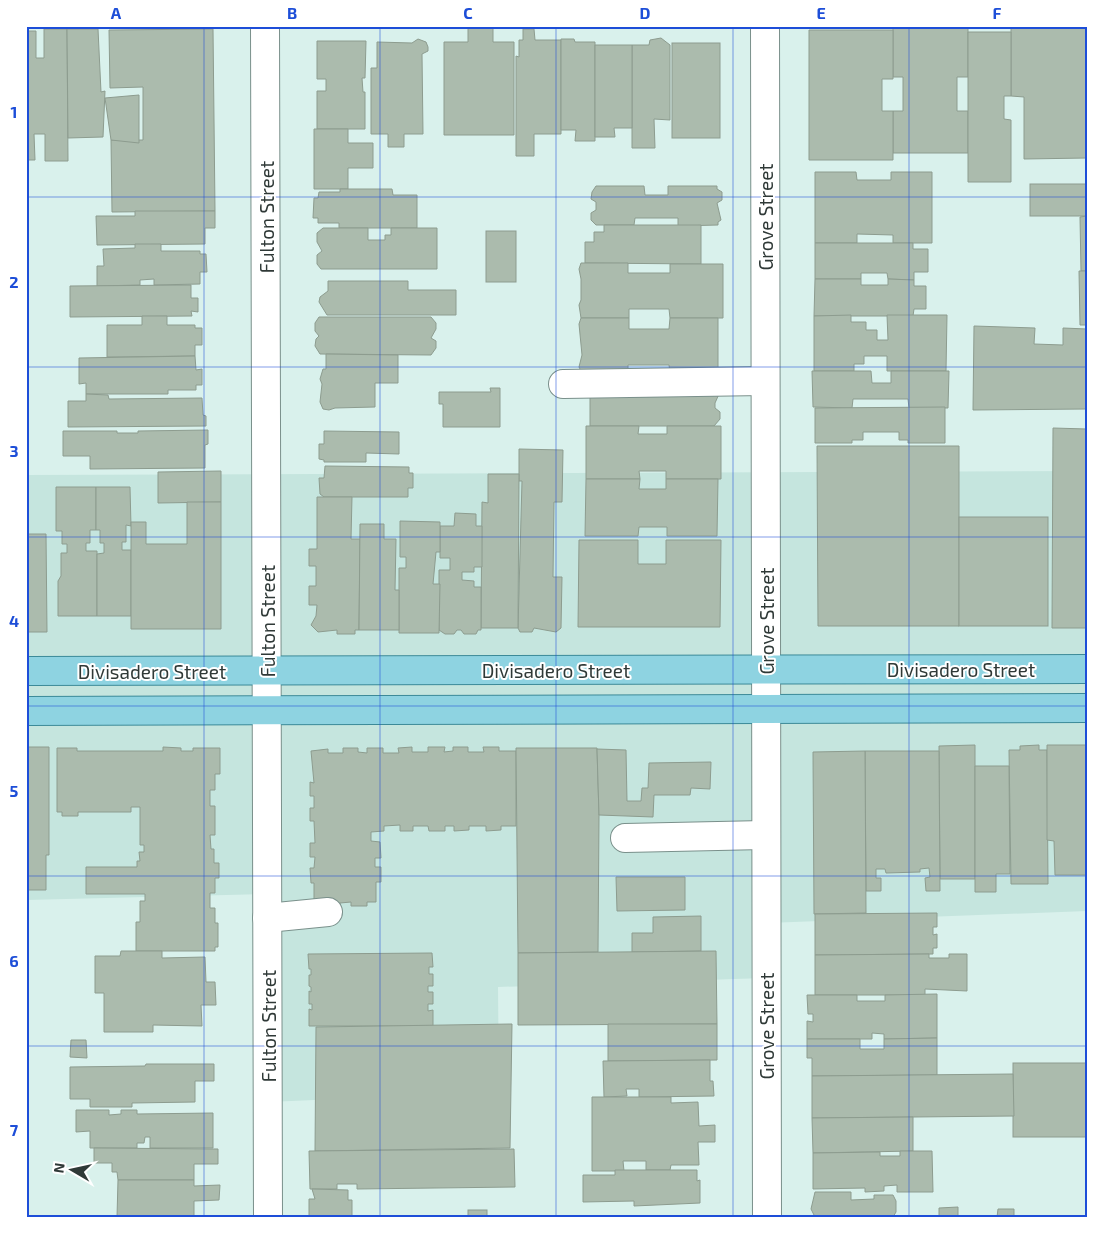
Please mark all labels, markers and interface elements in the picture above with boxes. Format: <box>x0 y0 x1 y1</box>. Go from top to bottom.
text: A <box>111 3 122 22</box>
text: B <box>287 3 297 22</box>
text: C <box>463 3 473 22</box>
text: D <box>640 3 651 22</box>
text: E <box>816 3 826 22</box>
text: F <box>993 3 1002 22</box>
text: 1 <box>11 102 17 121</box>
street label: Fulton Street <box>255 161 278 273</box>
street label: Grove Street <box>754 163 777 271</box>
text: 2 <box>9 272 19 291</box>
text: 3 <box>9 441 19 460</box>
street label: Fulton Street <box>256 565 279 677</box>
street label: Grove Street <box>755 567 778 675</box>
text: 4 <box>9 611 19 630</box>
street label: Divisadero Street <box>887 658 1035 681</box>
street label: Divisadero Street <box>482 659 630 682</box>
street label: Divisadero Street <box>78 660 226 683</box>
text: 5 <box>10 781 19 800</box>
text: 6 <box>9 951 19 970</box>
street label: Fulton Street <box>257 970 280 1082</box>
street label: Grove Street <box>755 972 778 1080</box>
text: 7 <box>10 1120 19 1139</box>
north arrow <box>48 1146 98 1196</box>
text: N <box>49 1162 68 1174</box>

